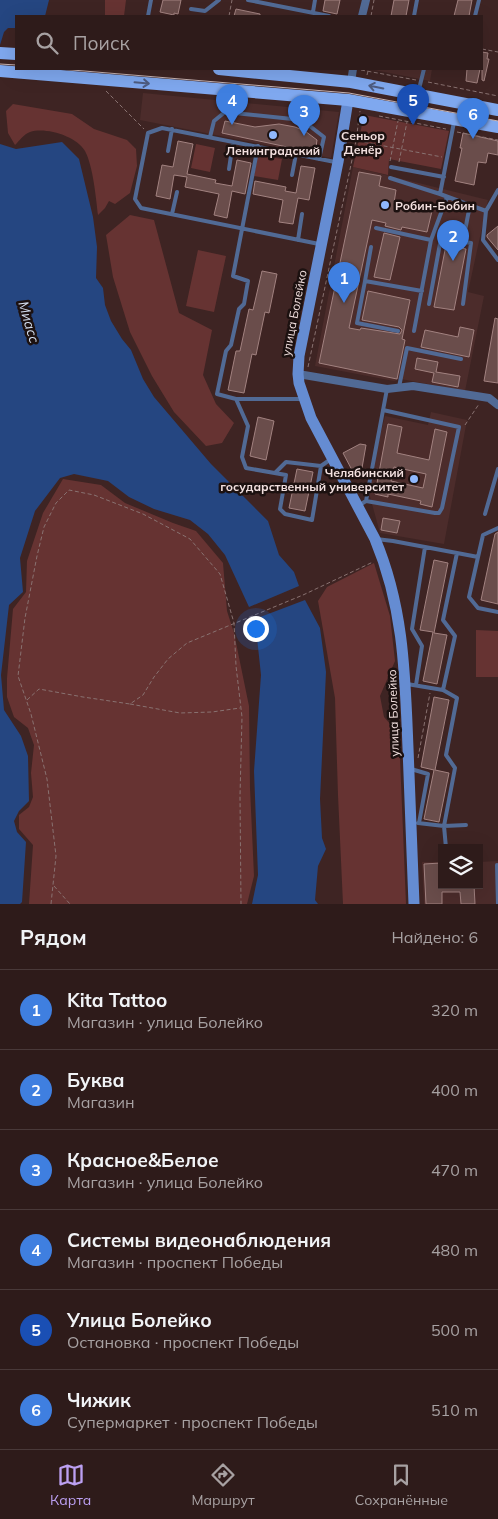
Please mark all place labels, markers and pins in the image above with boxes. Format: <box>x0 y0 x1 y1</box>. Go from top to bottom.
pin: 4 <box>216 84 248 125</box>
pin: 5 <box>397 84 429 125</box>
pin: 3 <box>288 95 320 136</box>
pin: 6 <box>457 98 489 139</box>
marker: Сеньор Денёр <box>357 114 369 126</box>
place label: Сеньор Денёр <box>341 128 385 157</box>
marker: Ленинградский <box>267 129 279 141</box>
place label: Ленинградский <box>226 143 320 158</box>
place label: Робин-Бобин <box>395 198 475 213</box>
marker: Робин-Бобин <box>379 199 391 211</box>
pin: 2 <box>437 220 469 261</box>
pin: 1 <box>328 262 360 303</box>
place label: Челябинский государственный университет <box>220 465 404 494</box>
marker: Челябинский государственный университет <box>408 473 420 485</box>

